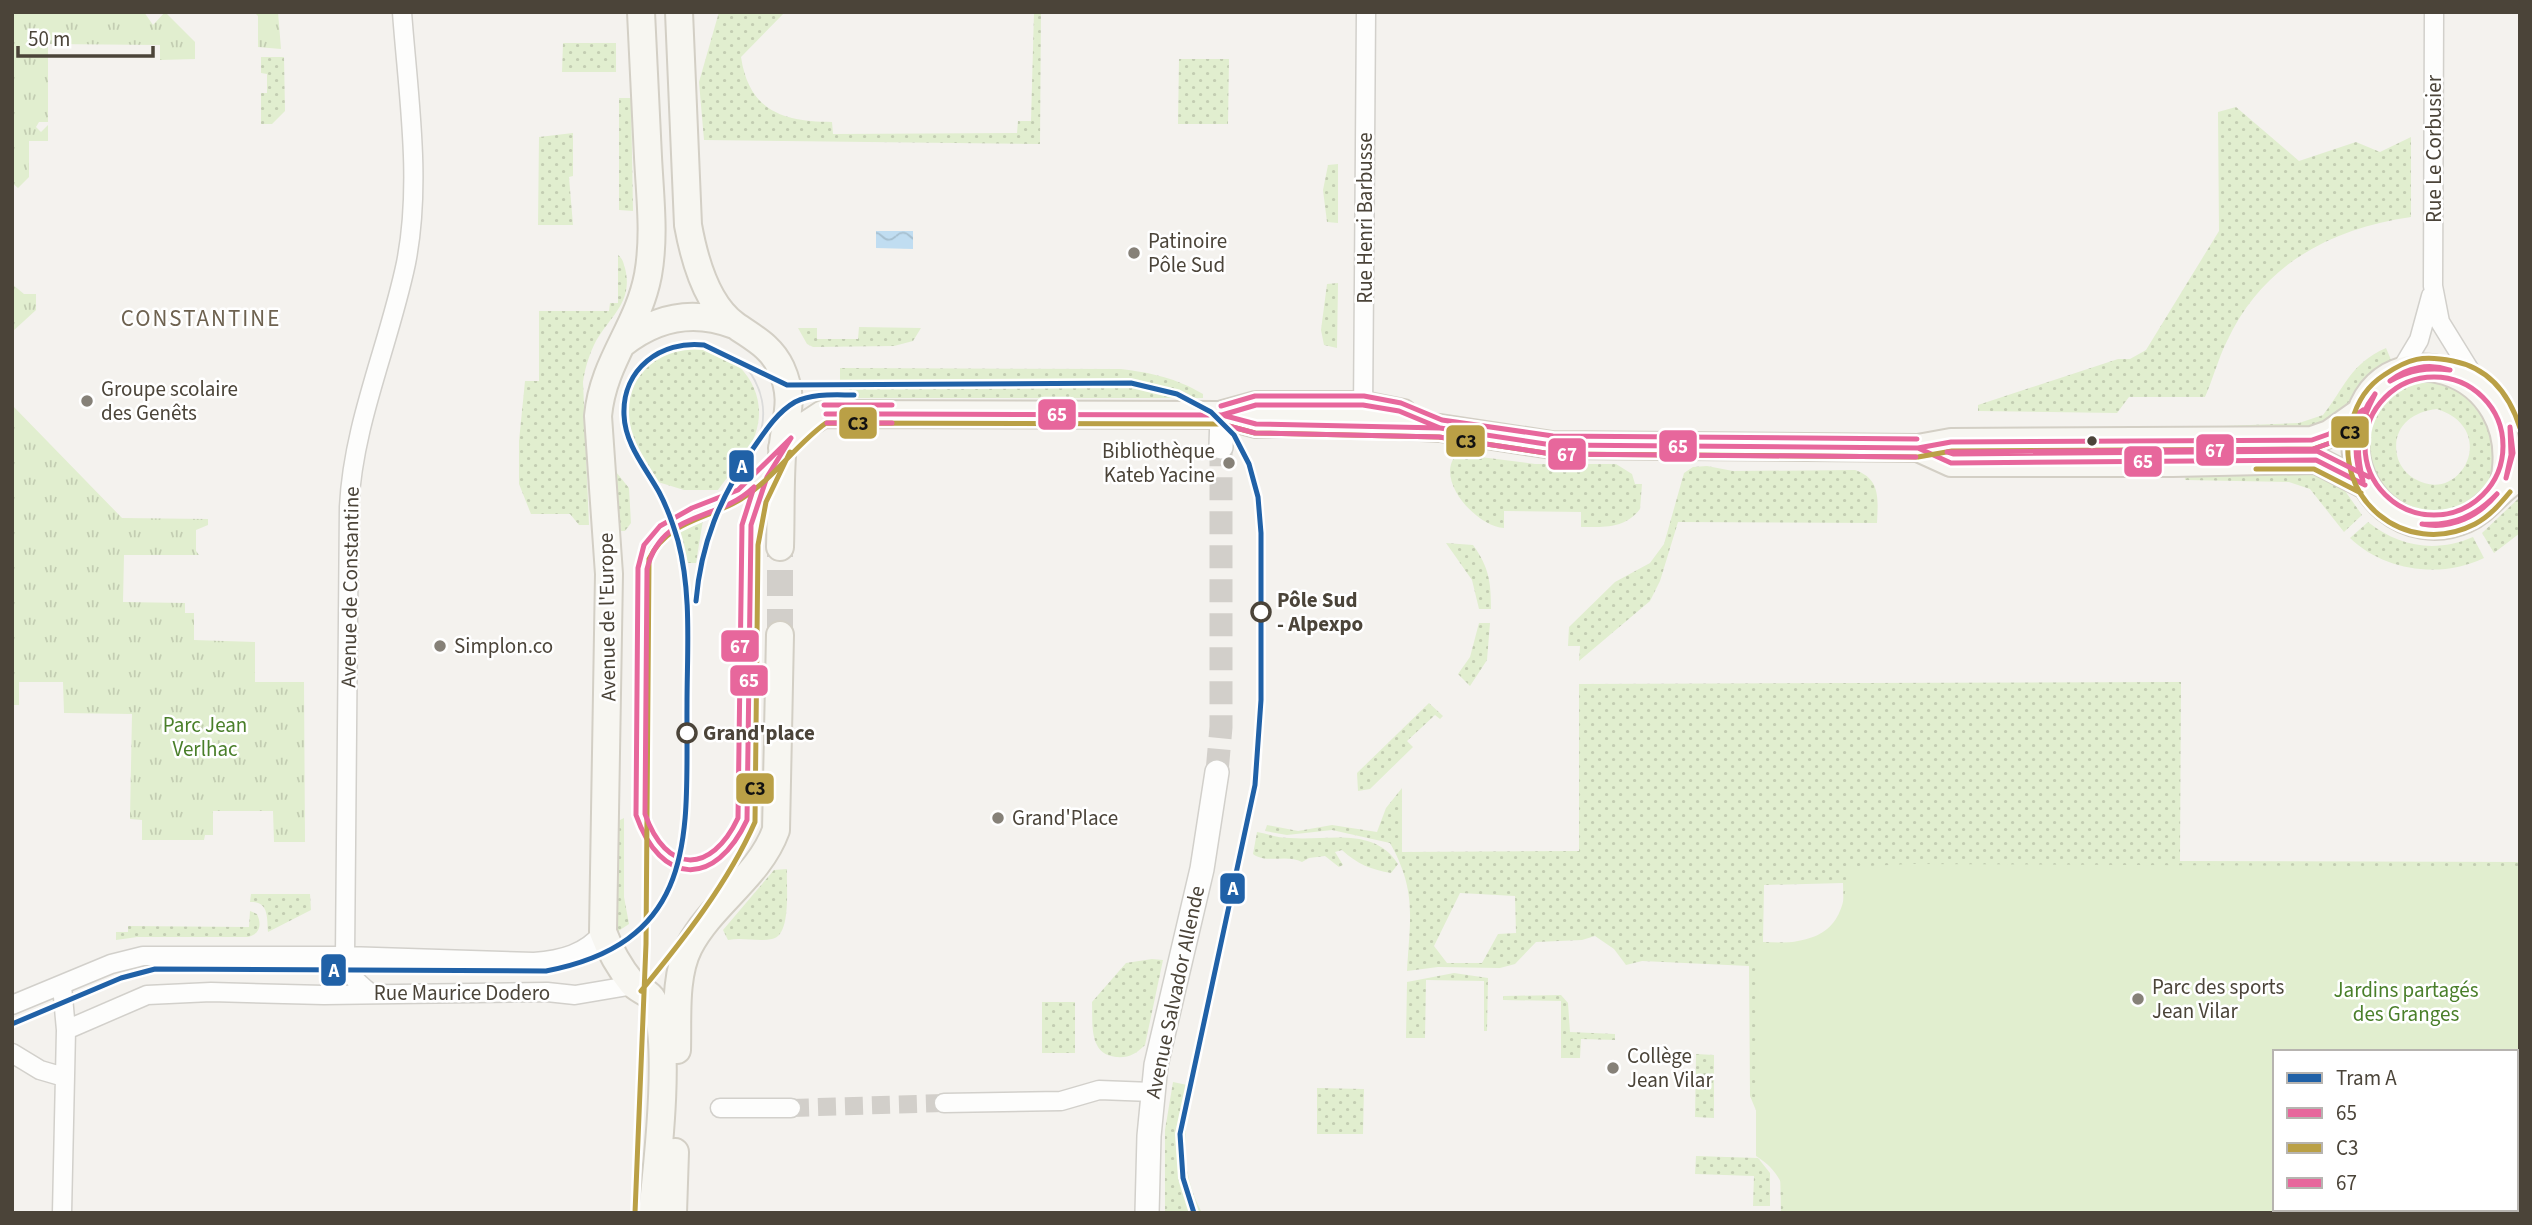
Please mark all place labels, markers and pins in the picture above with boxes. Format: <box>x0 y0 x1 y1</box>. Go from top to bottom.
place label: Patinoire Pôle Sud <box>1148 226 1227 280</box>
marker: Patinoire Pôle Sud <box>1126 245 1142 261</box>
place label: Groupe scolaire des Genêts <box>101 374 238 428</box>
marker: Groupe scolaire des Genêts <box>79 393 95 409</box>
unlabelled marker <box>2085 434 2099 448</box>
place label: Bibliothèque Kateb Yacine <box>1102 436 1215 490</box>
marker: Bibliothèque Kateb Yacine <box>1221 455 1237 471</box>
place label: Pôle Sud - Alpexpo <box>1277 585 1363 639</box>
marker: Pôle Sud - Alpexpo <box>1251 602 1271 622</box>
place label: Simplon.co <box>454 631 553 661</box>
marker: Simplon.co <box>432 638 448 654</box>
place label: Grand'place <box>703 718 815 748</box>
marker: Grand'place <box>677 723 697 743</box>
place label: Grand'Place <box>1012 803 1118 833</box>
marker: Grand'Place <box>990 810 1006 826</box>
place label: Parc des sports Jean Vilar <box>2152 972 2285 1026</box>
marker: Parc des sports Jean Vilar <box>2130 991 2146 1007</box>
place label: Collège Jean Vilar <box>1627 1041 1713 1095</box>
marker: Collège Jean Vilar <box>1605 1060 1621 1076</box>

